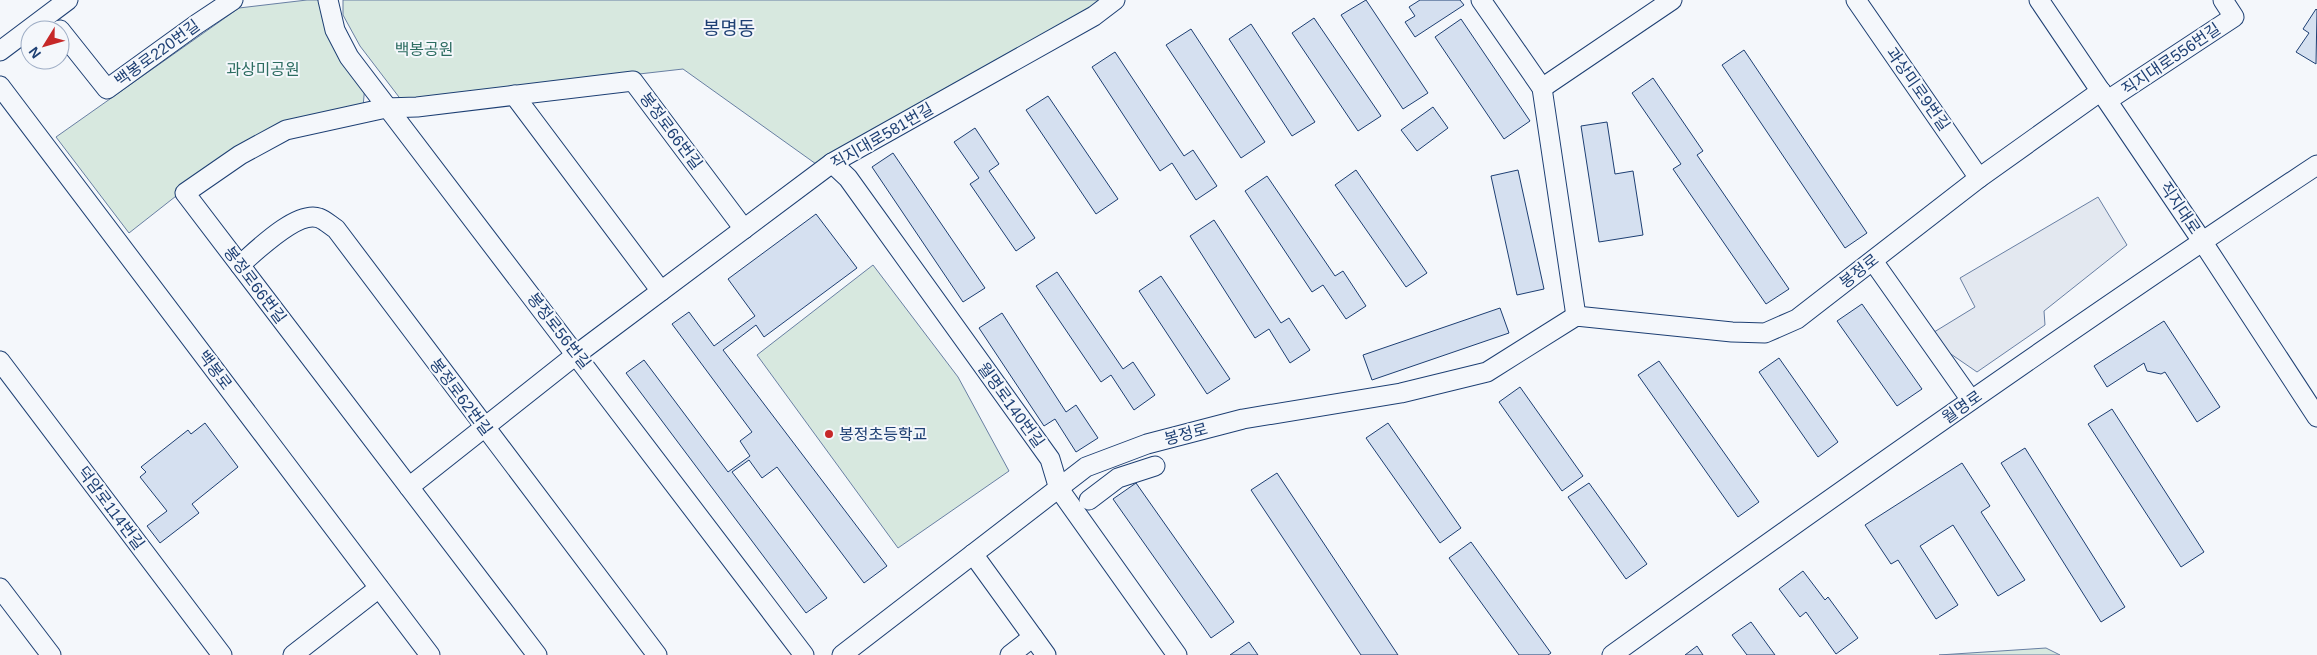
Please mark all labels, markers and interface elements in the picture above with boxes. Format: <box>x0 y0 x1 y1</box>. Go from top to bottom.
street label: 백봉로220번길 <box>111 17 203 89</box>
district label: 봉명동 <box>703 18 755 39</box>
north arrow <box>20 20 70 70</box>
street label: 직지대로556번길 <box>2119 20 2223 98</box>
park label: 백봉공원 <box>395 41 453 58</box>
text: N <box>25 44 44 62</box>
street label: 과상미로9번길 <box>1883 44 1953 134</box>
park label: 과상미공원 <box>226 61 300 78</box>
street label: 봉정로66번길 <box>637 89 705 173</box>
street label: 직지대로581번길 <box>828 100 936 172</box>
street label: 직지대로 <box>2156 179 2204 237</box>
street label: 봉정로66번길 <box>221 243 289 327</box>
street label: 봉정로 <box>1836 251 1882 291</box>
street label: 봉정로56번길 <box>524 290 594 372</box>
street label: 백봉로 <box>195 347 235 393</box>
street label: 봉정로62번길 <box>427 355 495 439</box>
street label: 월명로140번길 <box>975 359 1047 451</box>
street label: 월명로 <box>1939 387 1985 427</box>
street label: 봉정로 <box>1162 420 1210 448</box>
place label: 봉정초등학교 <box>839 426 927 443</box>
marker: 봉정초등학교 <box>823 428 835 440</box>
street label: 덕암로114번길 <box>74 463 148 553</box>

